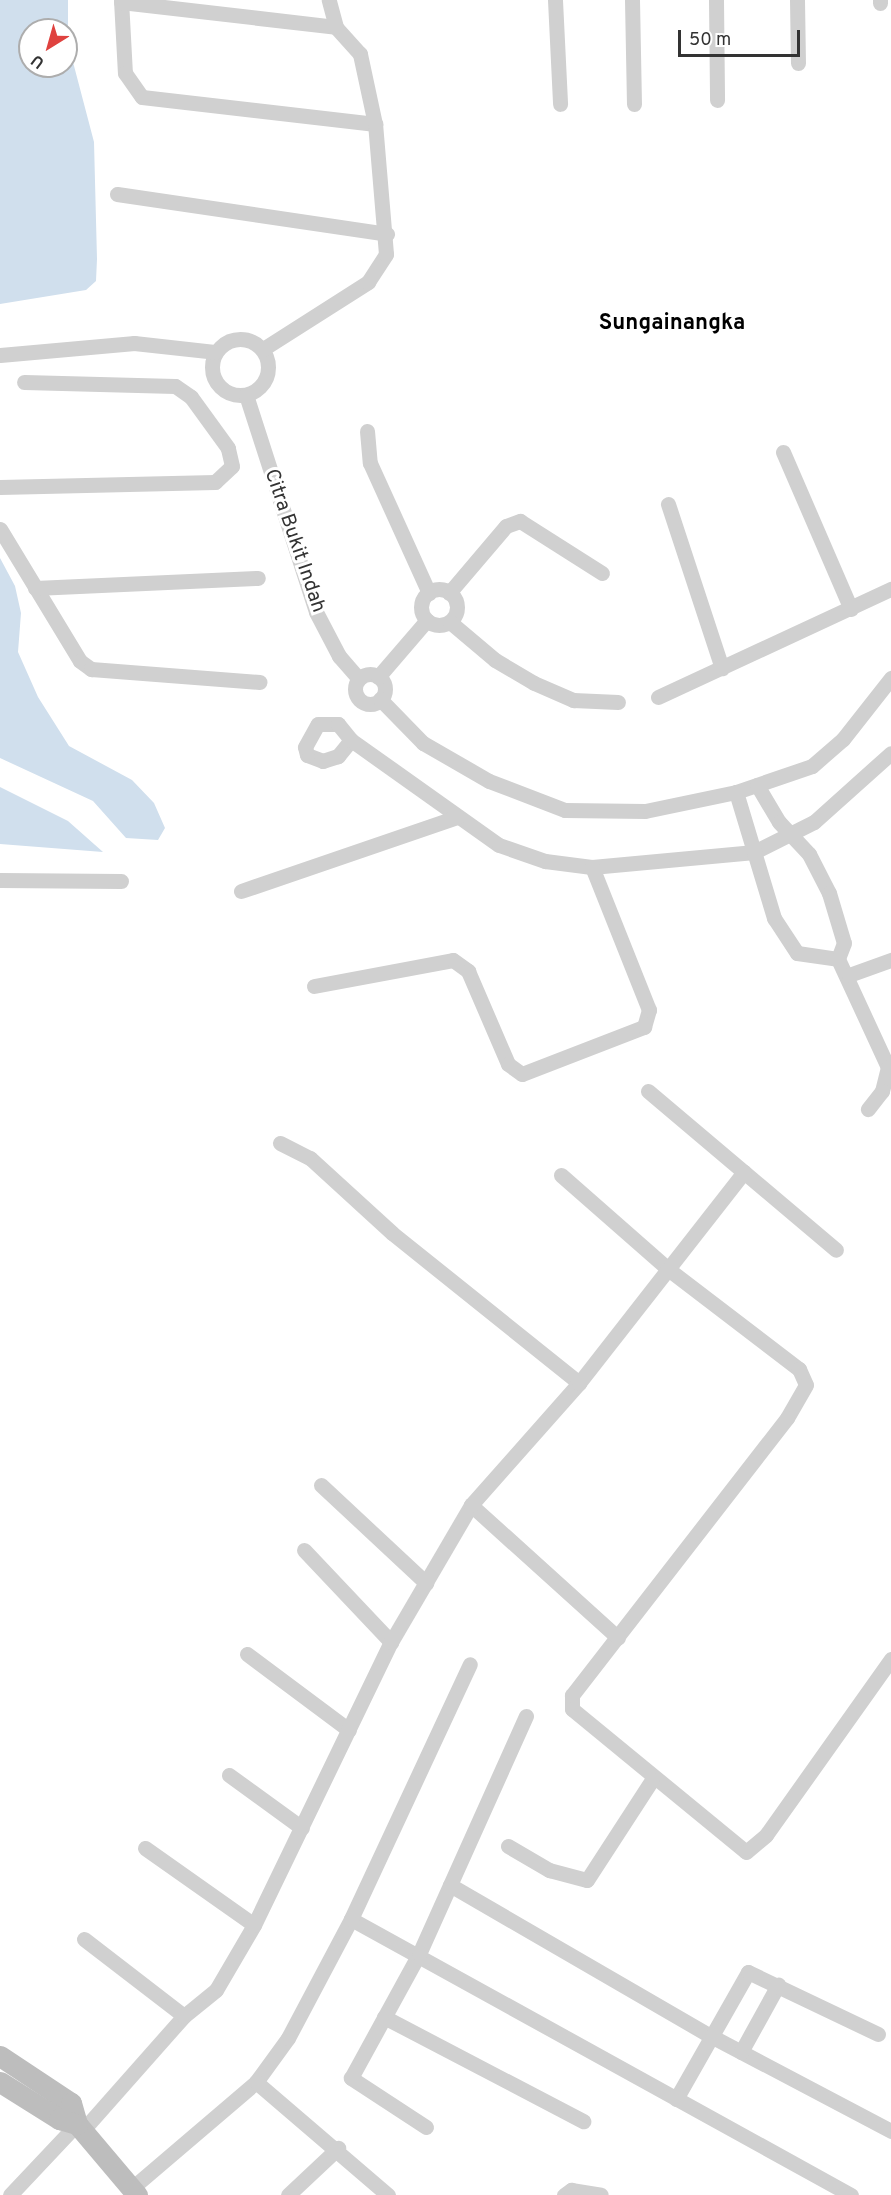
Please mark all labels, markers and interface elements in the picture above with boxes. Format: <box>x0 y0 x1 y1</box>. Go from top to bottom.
north arrow <box>18 18 78 78</box>
scale bar <box>681 18 802 56</box>
text: 50 m <box>689 29 731 52</box>
text: U <box>28 49 49 72</box>
district label: Sungainangka <box>599 311 745 337</box>
street label: Citra Bukit Indah <box>258 466 330 616</box>

